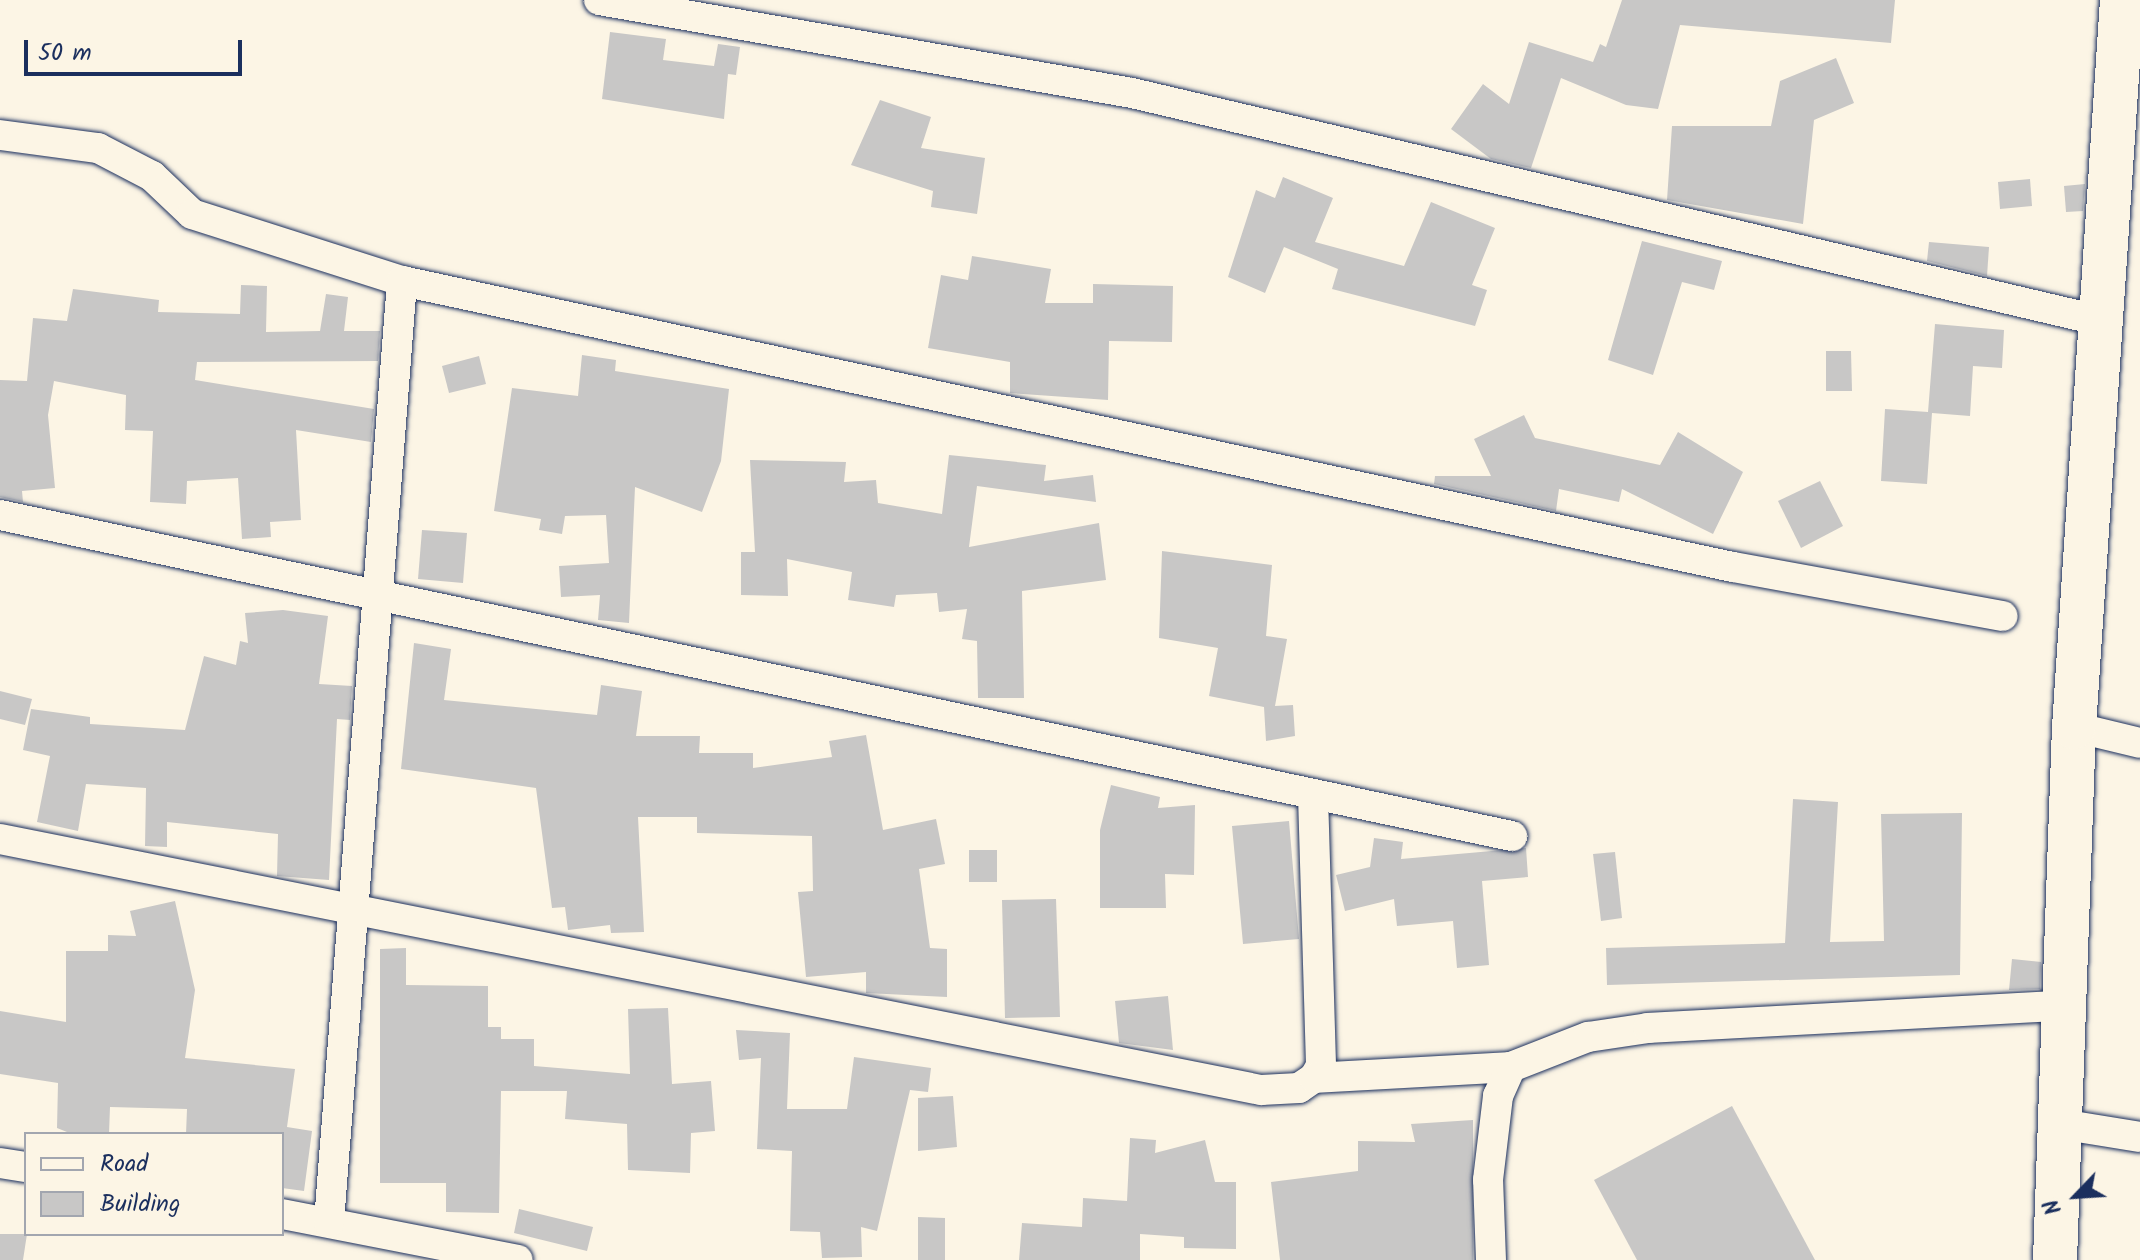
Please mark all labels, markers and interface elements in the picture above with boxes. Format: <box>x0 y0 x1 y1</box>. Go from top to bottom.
scale bar <box>28 24 246 74</box>
text: 50 m <box>38 34 92 73</box>
legend <box>24 1132 284 1236</box>
text: Road <box>100 1145 148 1184</box>
north arrow <box>2036 1156 2116 1236</box>
text: Building <box>100 1185 180 1224</box>
text: N <box>2035 1193 2073 1220</box>

